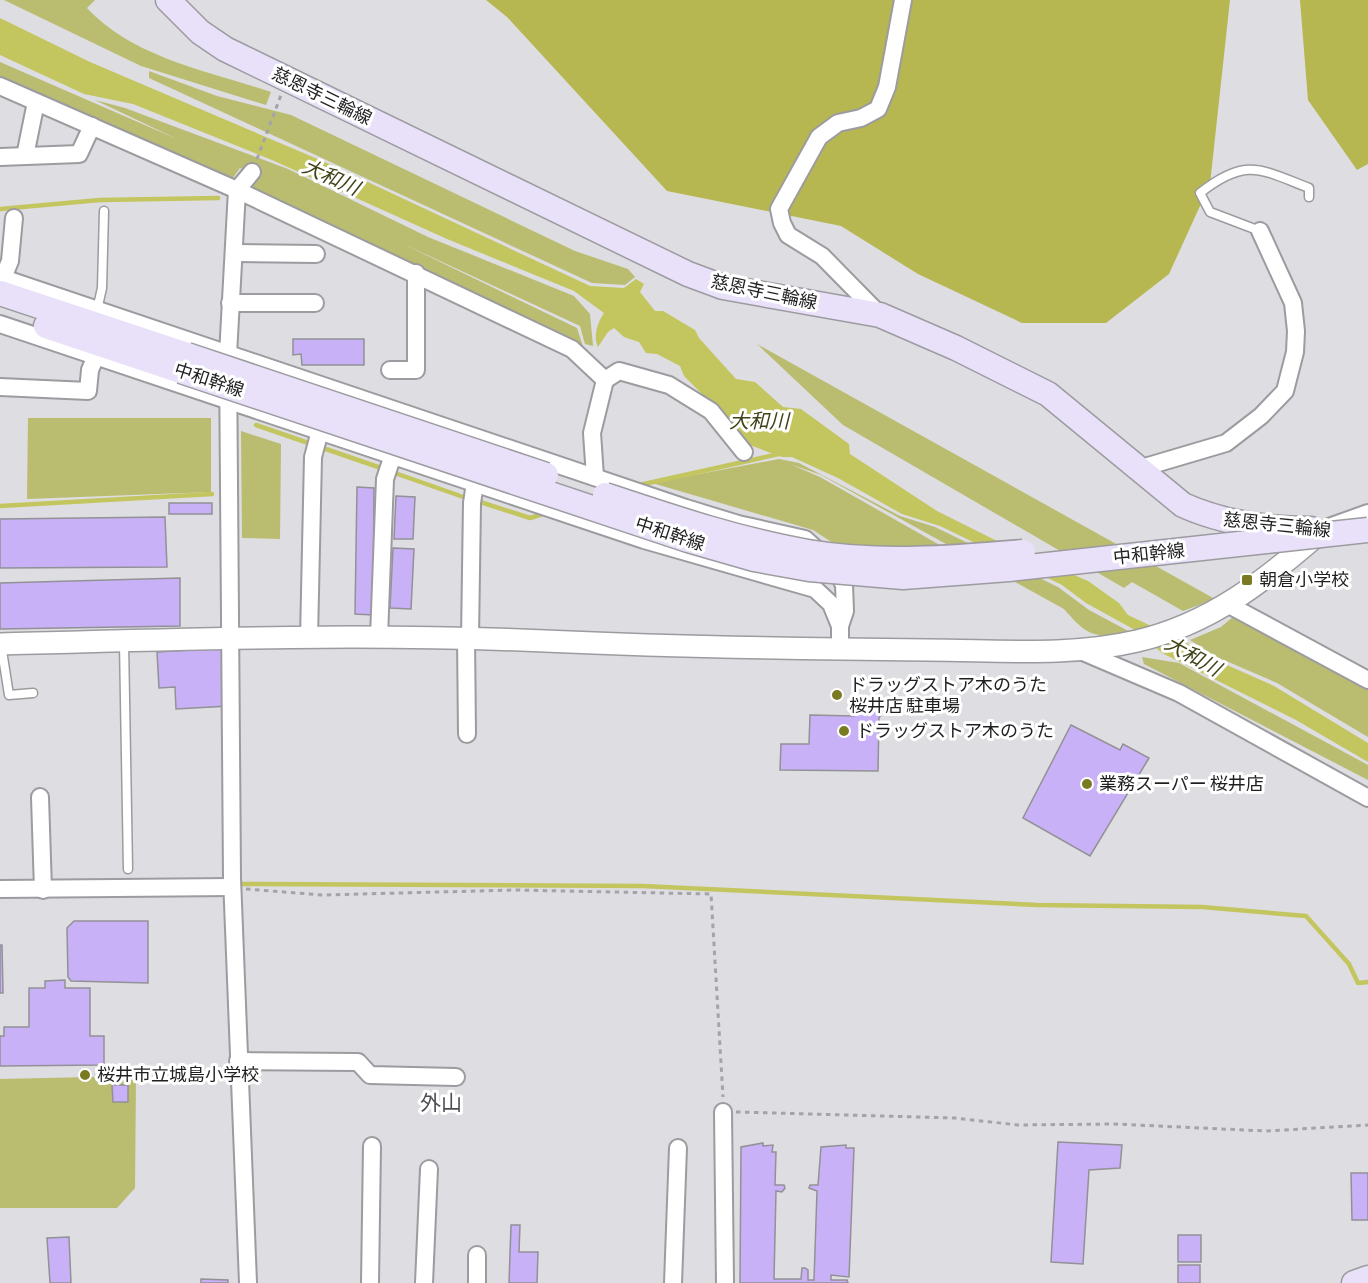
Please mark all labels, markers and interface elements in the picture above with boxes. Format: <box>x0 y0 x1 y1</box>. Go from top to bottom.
street label: 慈恩寺三輪線 <box>269 63 375 129</box>
water label: 大和川 <box>299 156 364 200</box>
street label: 慈恩寺三輪線 <box>709 271 819 313</box>
street label: 中和幹線 <box>172 359 246 401</box>
water label: 大和川 <box>729 411 791 432</box>
street label: 慈恩寺三輪線 <box>1222 509 1332 541</box>
street label: 中和幹線 <box>633 513 707 555</box>
street label: 中和幹線 <box>1112 540 1186 568</box>
place label: 朝倉小学校 <box>1259 570 1349 590</box>
marker: 朝倉小学校 <box>1240 573 1254 587</box>
water label: 大和川 <box>1161 633 1226 681</box>
place label: ドラッグストア木のうた 桜井店 駐車場 <box>849 675 1047 716</box>
marker: ドラッグストア木のうた 桜井店 駐車場 <box>830 688 844 702</box>
place label: ドラッグストア木のうた <box>856 721 1054 741</box>
marker: ドラッグストア木のうた <box>837 724 851 738</box>
place label: 業務スーパー 桜井店 <box>1099 774 1264 794</box>
marker: 業務スーパー 桜井店 <box>1080 777 1094 791</box>
place label: 桜井市立城島小学校 <box>97 1065 259 1085</box>
marker: 桜井市立城島小学校 <box>78 1068 92 1082</box>
district label: 外山 <box>420 1092 462 1114</box>

